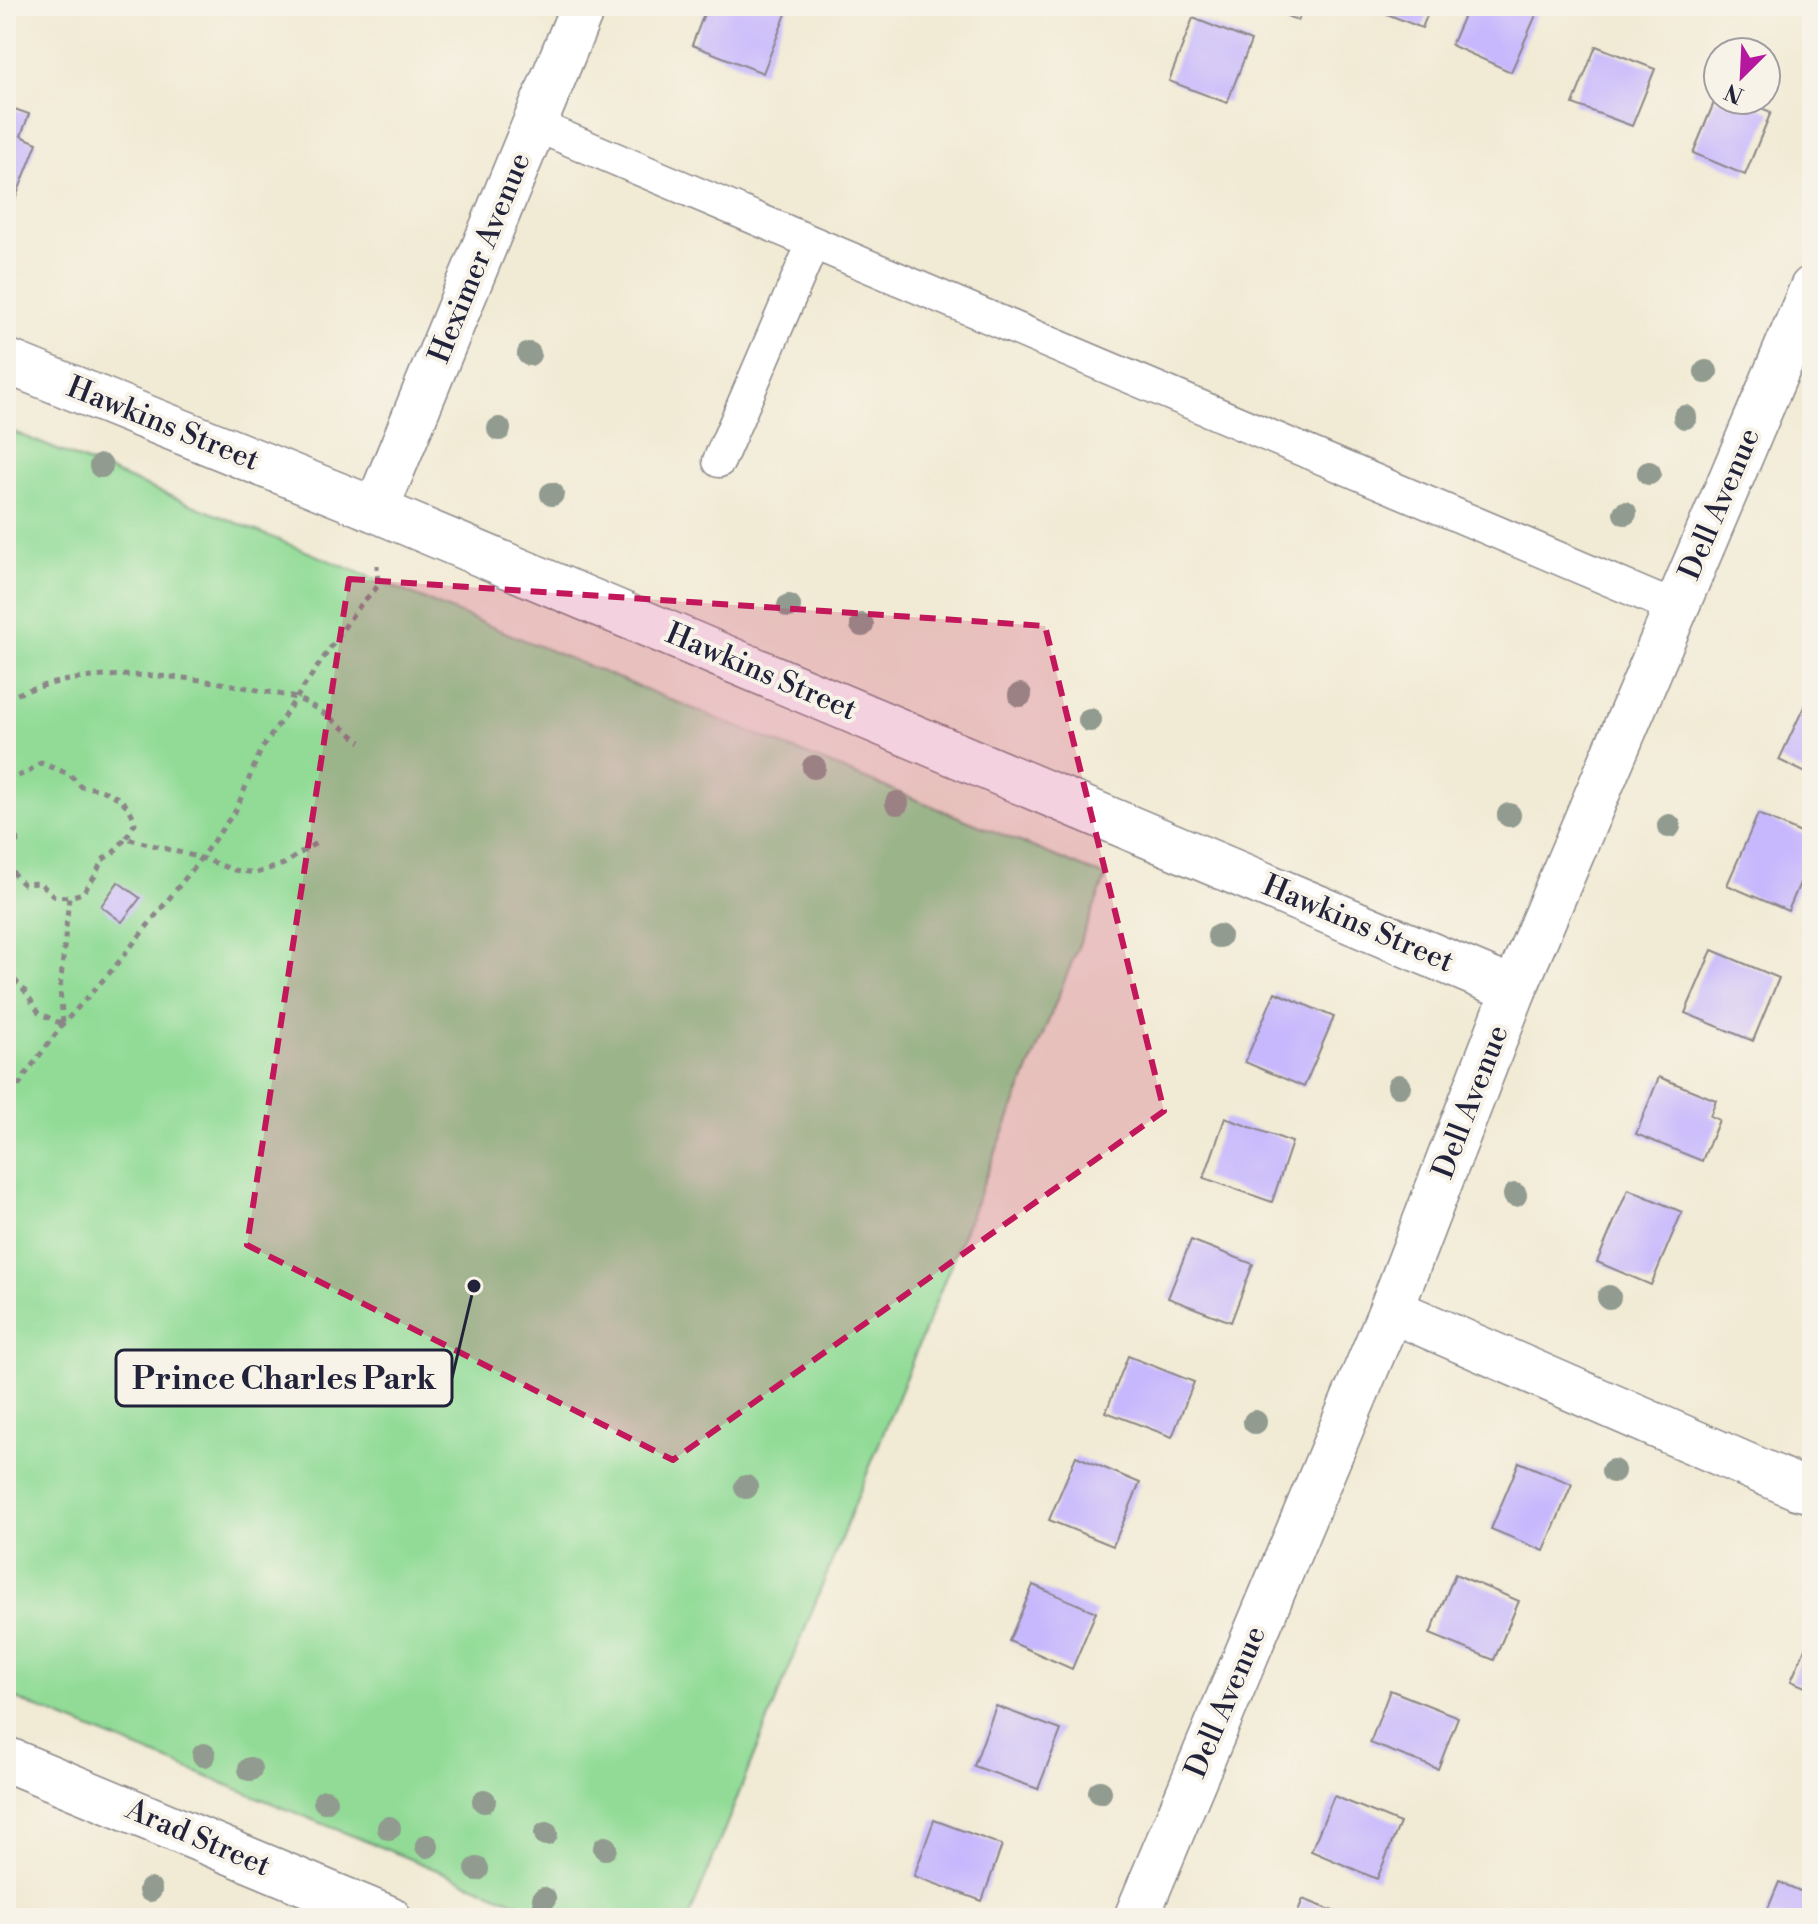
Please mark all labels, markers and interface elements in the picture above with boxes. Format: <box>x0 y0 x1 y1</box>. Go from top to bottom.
north arrow <box>1702 36 1782 116</box>
text: N <box>1720 77 1748 109</box>
street label: Heximer Avenue <box>421 147 539 369</box>
street label: Hawkins Street <box>61 368 265 480</box>
street label: Dell Avenue <box>1671 422 1769 586</box>
street label: Hawkins Street <box>660 615 863 729</box>
street label: Hawkins Street <box>1257 867 1460 981</box>
street label: Dell Avenue <box>1424 1020 1518 1184</box>
callout: Prince Charles Park <box>116 1350 452 1406</box>
text: Prince Charles Park <box>132 1359 437 1399</box>
street label: Dell Avenue <box>1177 1620 1275 1784</box>
street label: Arad Street <box>119 1790 276 1886</box>

